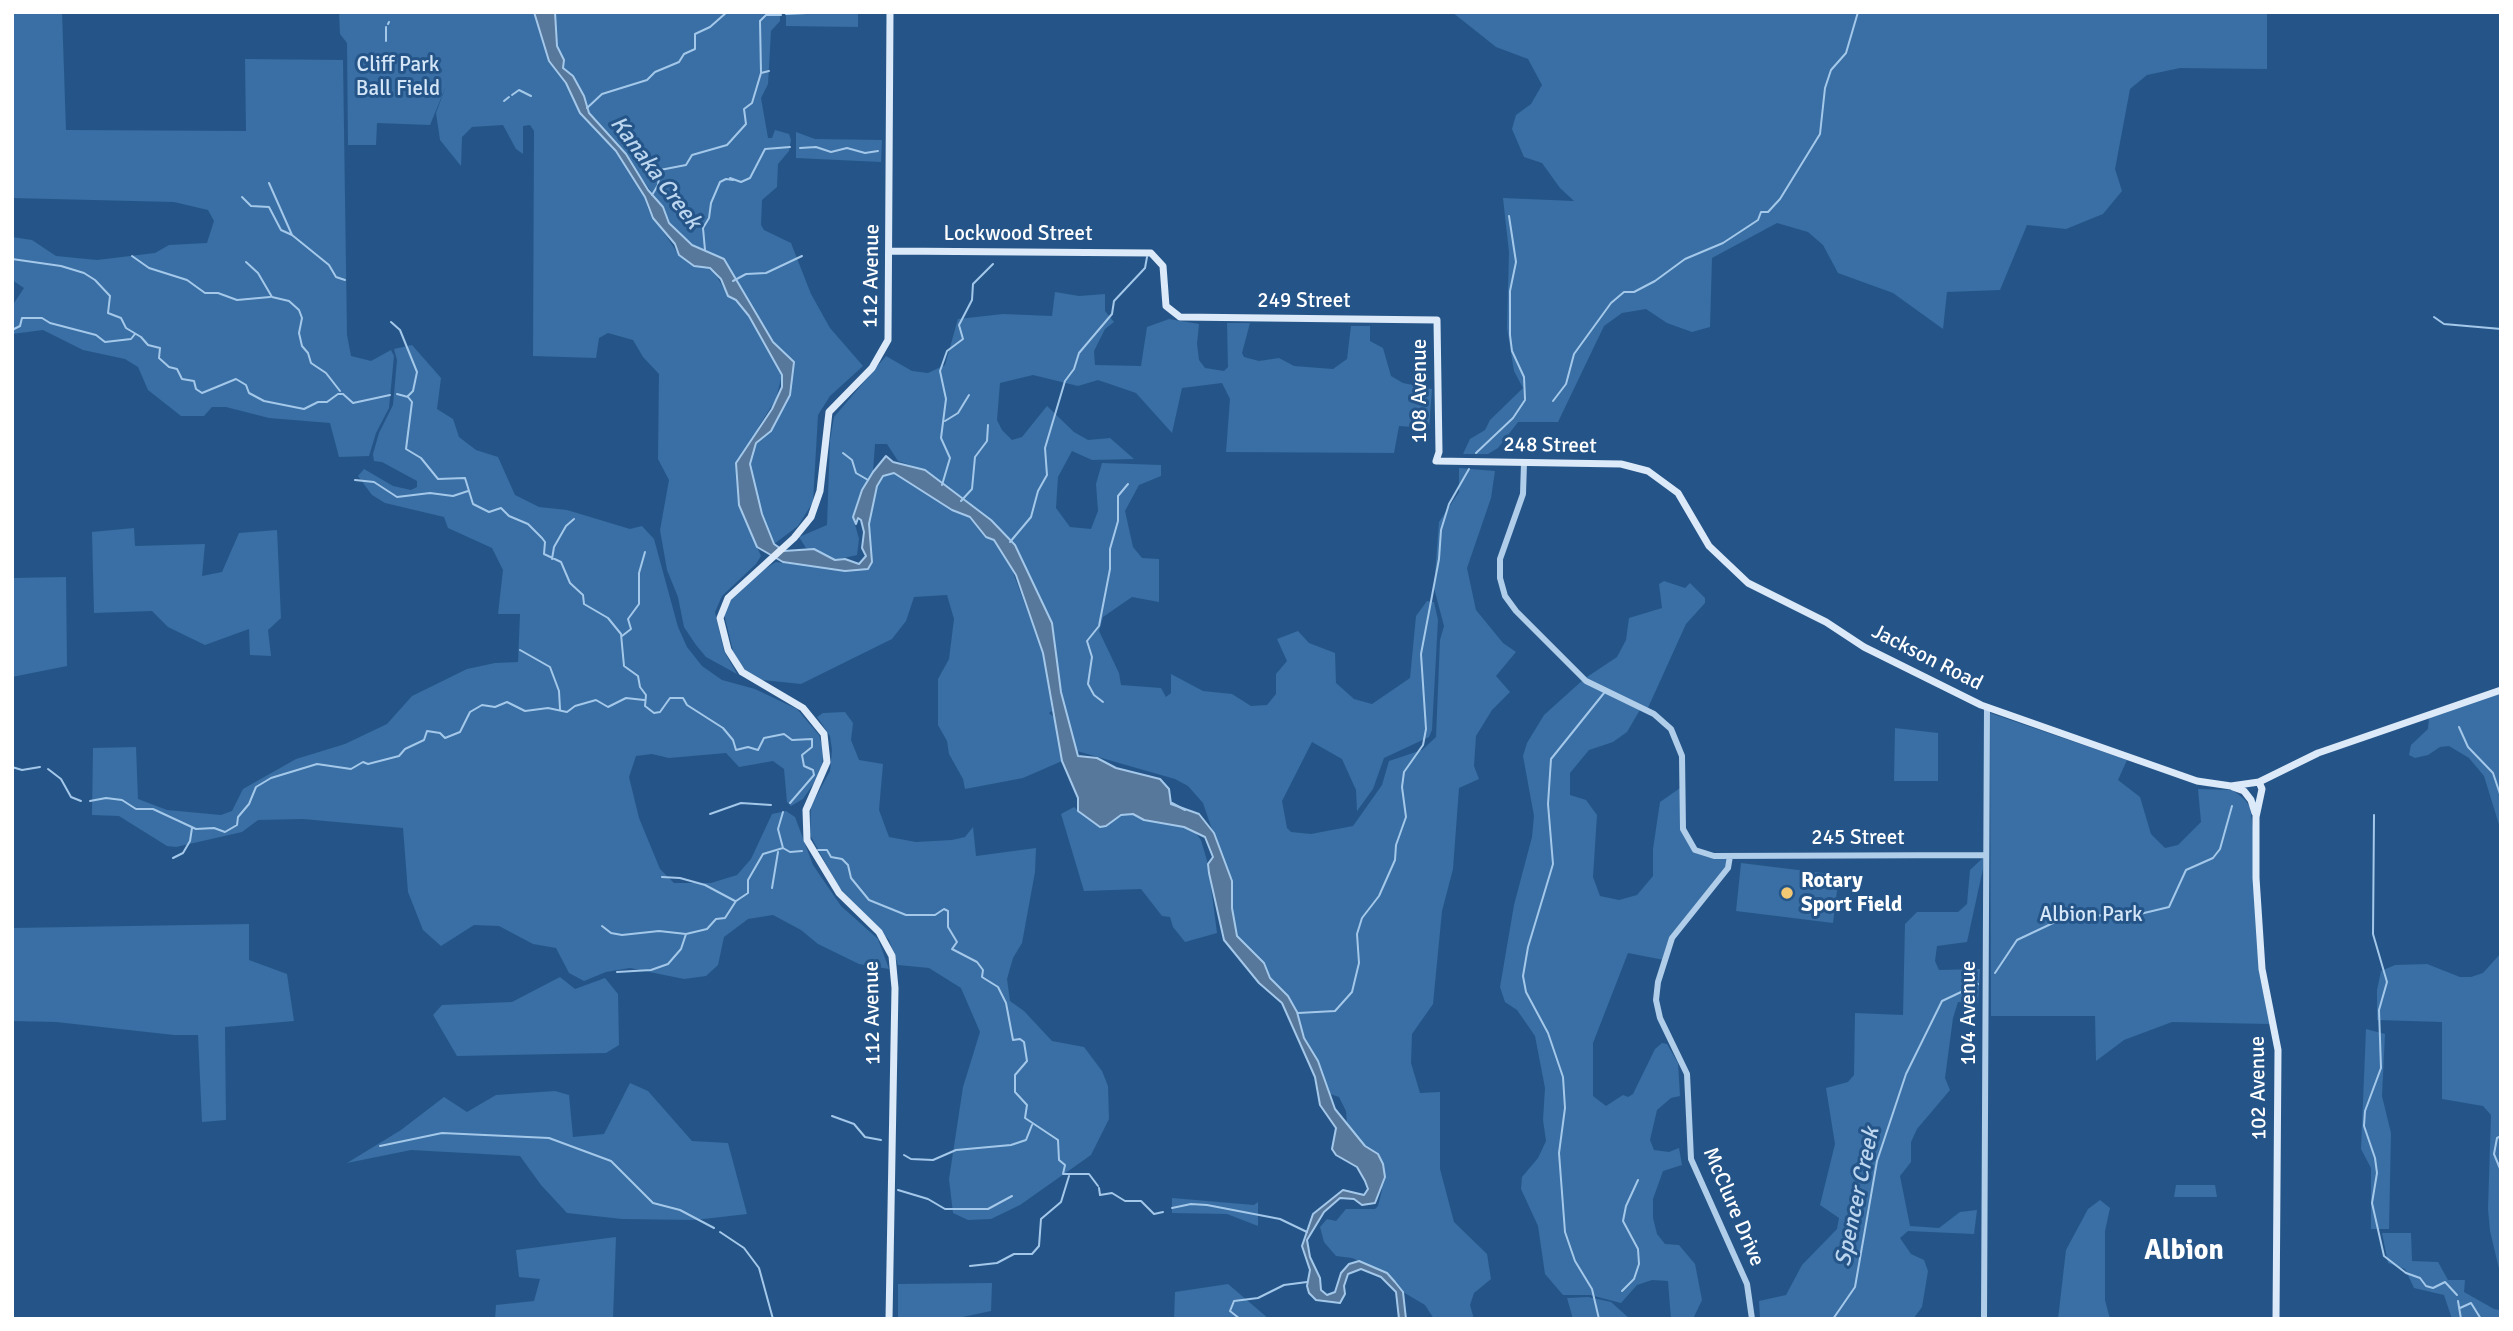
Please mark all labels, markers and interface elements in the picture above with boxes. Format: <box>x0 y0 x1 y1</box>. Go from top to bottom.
park label: Cliff Park Ball Field <box>356 52 440 102</box>
water label: Kanaka Creek <box>604 111 706 235</box>
street label: Lockwood Street <box>944 221 1092 247</box>
street label: 112 Avenue <box>858 224 886 328</box>
street label: 249 Street <box>1257 288 1351 314</box>
street label: 108 Avenue <box>1407 339 1433 443</box>
street label: 248 Street <box>1503 433 1597 459</box>
street label: Jackson Road <box>1867 619 1987 697</box>
street label: 245 Street <box>1811 825 1905 851</box>
place label: Rotary Sport Field <box>1801 868 1902 918</box>
marker: Rotary Sport Field <box>1779 885 1795 901</box>
park label: Albion Park <box>2040 902 2142 928</box>
street label: 112 Avenue <box>859 961 887 1065</box>
street label: 104 Avenue <box>1956 961 1982 1065</box>
street label: 102 Avenue <box>2245 1036 2273 1140</box>
water label: Spencer Creek <box>1830 1125 1886 1269</box>
street label: McClure Drive <box>1697 1144 1769 1270</box>
district label: Albion <box>2144 1235 2224 1269</box>

